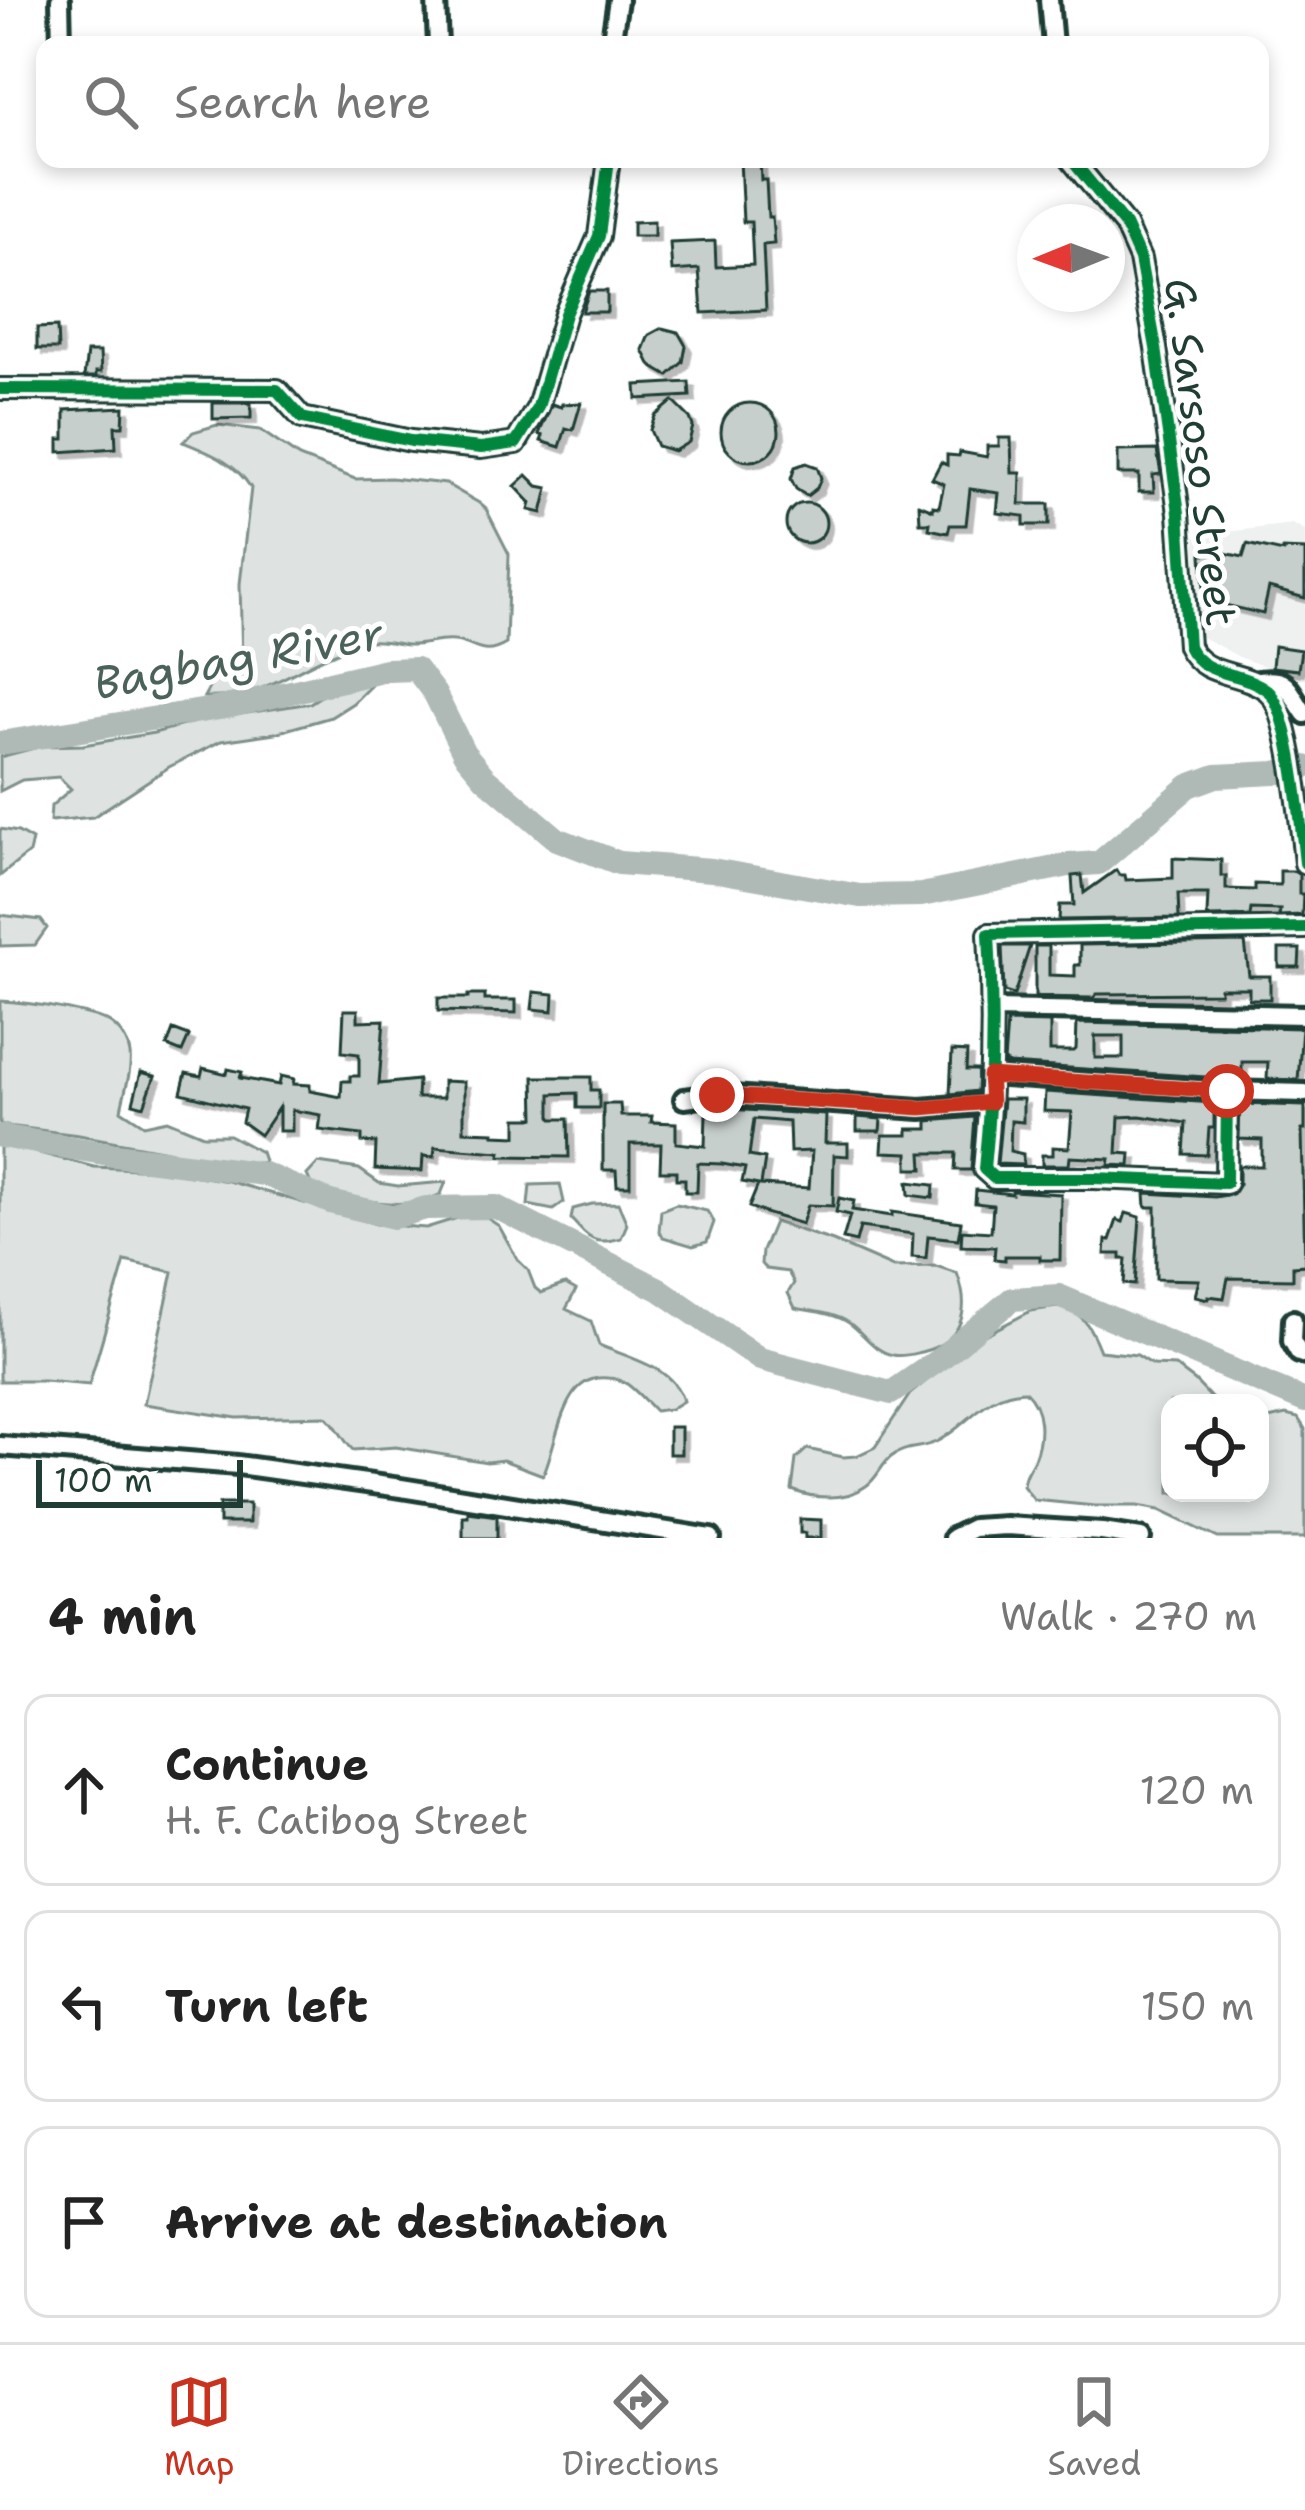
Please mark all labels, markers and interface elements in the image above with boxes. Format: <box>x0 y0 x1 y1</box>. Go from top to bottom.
search box <box>36 36 1269 168</box>
icon: search <box>78 69 144 135</box>
text: Search here <box>174 72 431 132</box>
north arrow <box>1017 204 1125 312</box>
street label: G. Sarsoso Street <box>1152 275 1250 629</box>
water label: Bagbag River <box>88 603 388 713</box>
route start <box>1200 1064 1254 1118</box>
route end <box>690 1068 744 1122</box>
map controls <box>1161 1394 1269 1502</box>
button: locate <box>1161 1394 1269 1502</box>
scale bar <box>36 1454 243 1507</box>
text: 100 m <box>54 1458 153 1503</box>
text: 4 min <box>48 1582 197 1650</box>
text: Walk · 270 m <box>1000 1590 1257 1642</box>
text: Continue <box>165 1734 369 1794</box>
icon: ahead <box>51 1757 117 1823</box>
text: 120 m <box>1139 1764 1254 1816</box>
text: H. F. Catibog Street <box>165 1794 528 1846</box>
icon: left <box>51 1973 117 2039</box>
text: Turn left <box>165 1976 368 2036</box>
text: 150 m <box>1141 1980 1254 2032</box>
icon: arrive <box>51 2189 117 2255</box>
text: Arrive at destination <box>165 2192 668 2252</box>
tab: Map <box>164 2369 235 2486</box>
tab: Directions <box>562 2369 720 2486</box>
tab: Saved <box>1047 2369 1141 2486</box>

